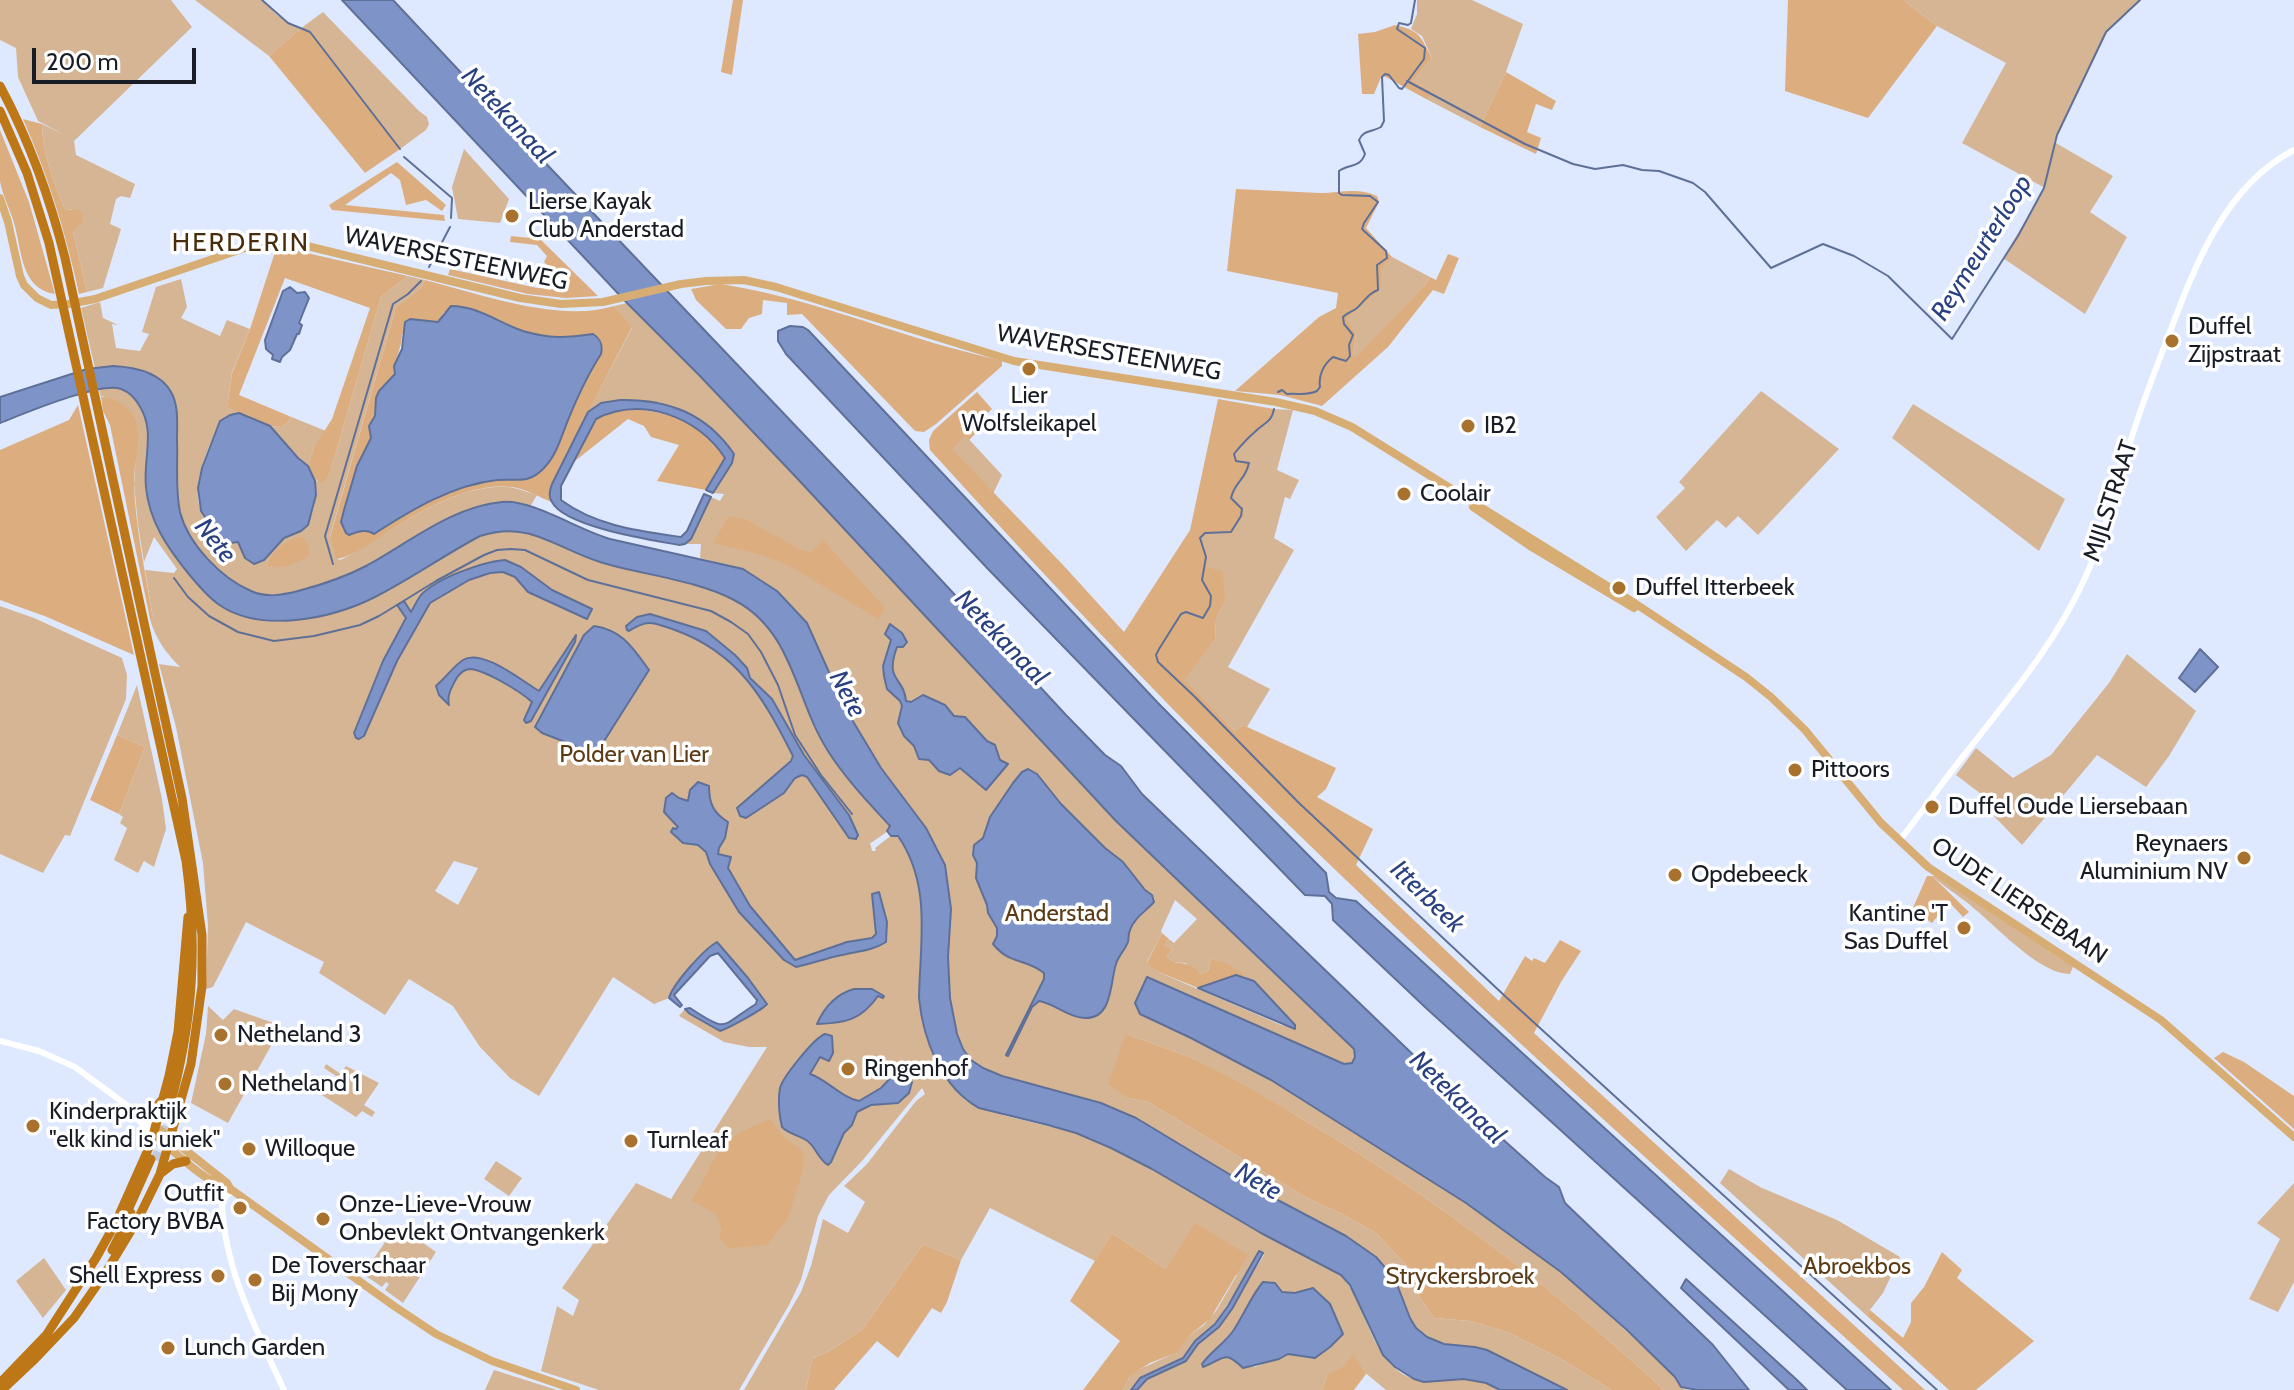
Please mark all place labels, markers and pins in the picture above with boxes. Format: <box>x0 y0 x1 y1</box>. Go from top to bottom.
place label: Lierse Kayak Club Anderstad <box>528 188 684 244</box>
marker: Lierse Kayak Club Anderstad <box>503 207 521 225</box>
place label: Duffel Zijpstraat <box>2188 313 2281 369</box>
marker: Duffel Zijpstraat <box>2163 332 2181 350</box>
marker: Lier Wolfsleikapel <box>1020 360 1038 378</box>
place label: Lier Wolfsleikapel <box>962 382 1096 438</box>
place label: IB2 <box>1484 412 1517 440</box>
marker: IB2 <box>1459 417 1477 435</box>
place label: Coolair <box>1420 480 1491 508</box>
marker: Coolair <box>1395 485 1413 503</box>
place label: Duffel Itterbeek <box>1635 574 1794 602</box>
marker: Duffel Itterbeek <box>1610 579 1628 597</box>
place label: Pittoors <box>1811 756 1890 784</box>
marker: Pittoors <box>1786 761 1804 779</box>
place label: Duffel Oude Liersebaan <box>1948 793 2188 821</box>
marker: Duffel Oude Liersebaan <box>1923 798 1941 816</box>
place label: Reynaers Aluminium NV <box>2080 830 2228 886</box>
marker: Reynaers Aluminium NV <box>2235 849 2253 867</box>
place label: Opdebeeck <box>1691 861 1808 889</box>
marker: Opdebeeck <box>1666 866 1684 884</box>
place label: Kantine 'T Sas Duffel <box>1844 900 1948 956</box>
marker: Kantine 'T Sas Duffel <box>1955 919 1973 937</box>
place label: Netheland 3 <box>237 1021 362 1049</box>
marker: Netheland 3 <box>212 1026 230 1044</box>
place label: Ringenhof <box>864 1055 968 1083</box>
marker: Ringenhof <box>839 1060 857 1078</box>
place label: Netheland 1 <box>241 1070 360 1098</box>
marker: Netheland 1 <box>216 1075 234 1093</box>
place label: Kinderpraktijk "elk kind is uniek" <box>49 1098 221 1154</box>
marker: Kinderpraktijk "elk kind is uniek" <box>24 1117 42 1135</box>
place label: Turnleaf <box>647 1127 728 1155</box>
marker: Turnleaf <box>622 1132 640 1150</box>
place label: Willoque <box>265 1135 355 1163</box>
marker: Willoque <box>240 1140 258 1158</box>
place label: Outfit Factory BVBA <box>86 1180 224 1236</box>
place label: Onze-Lieve-Vrouw Onbevlekt Ontvangenkerk <box>339 1191 605 1247</box>
marker: Outfit Factory BVBA <box>231 1199 249 1217</box>
marker: Onze-Lieve-Vrouw Onbevlekt Ontvangenkerk <box>314 1210 332 1228</box>
place label: De Toverschaar Bij Mony <box>271 1252 426 1308</box>
place label: Shell Express <box>69 1262 202 1290</box>
marker: Shell Express <box>209 1267 227 1285</box>
marker: De Toverschaar Bij Mony <box>246 1271 264 1289</box>
place label: Lunch Garden <box>184 1334 325 1362</box>
marker: Lunch Garden <box>159 1339 177 1357</box>

